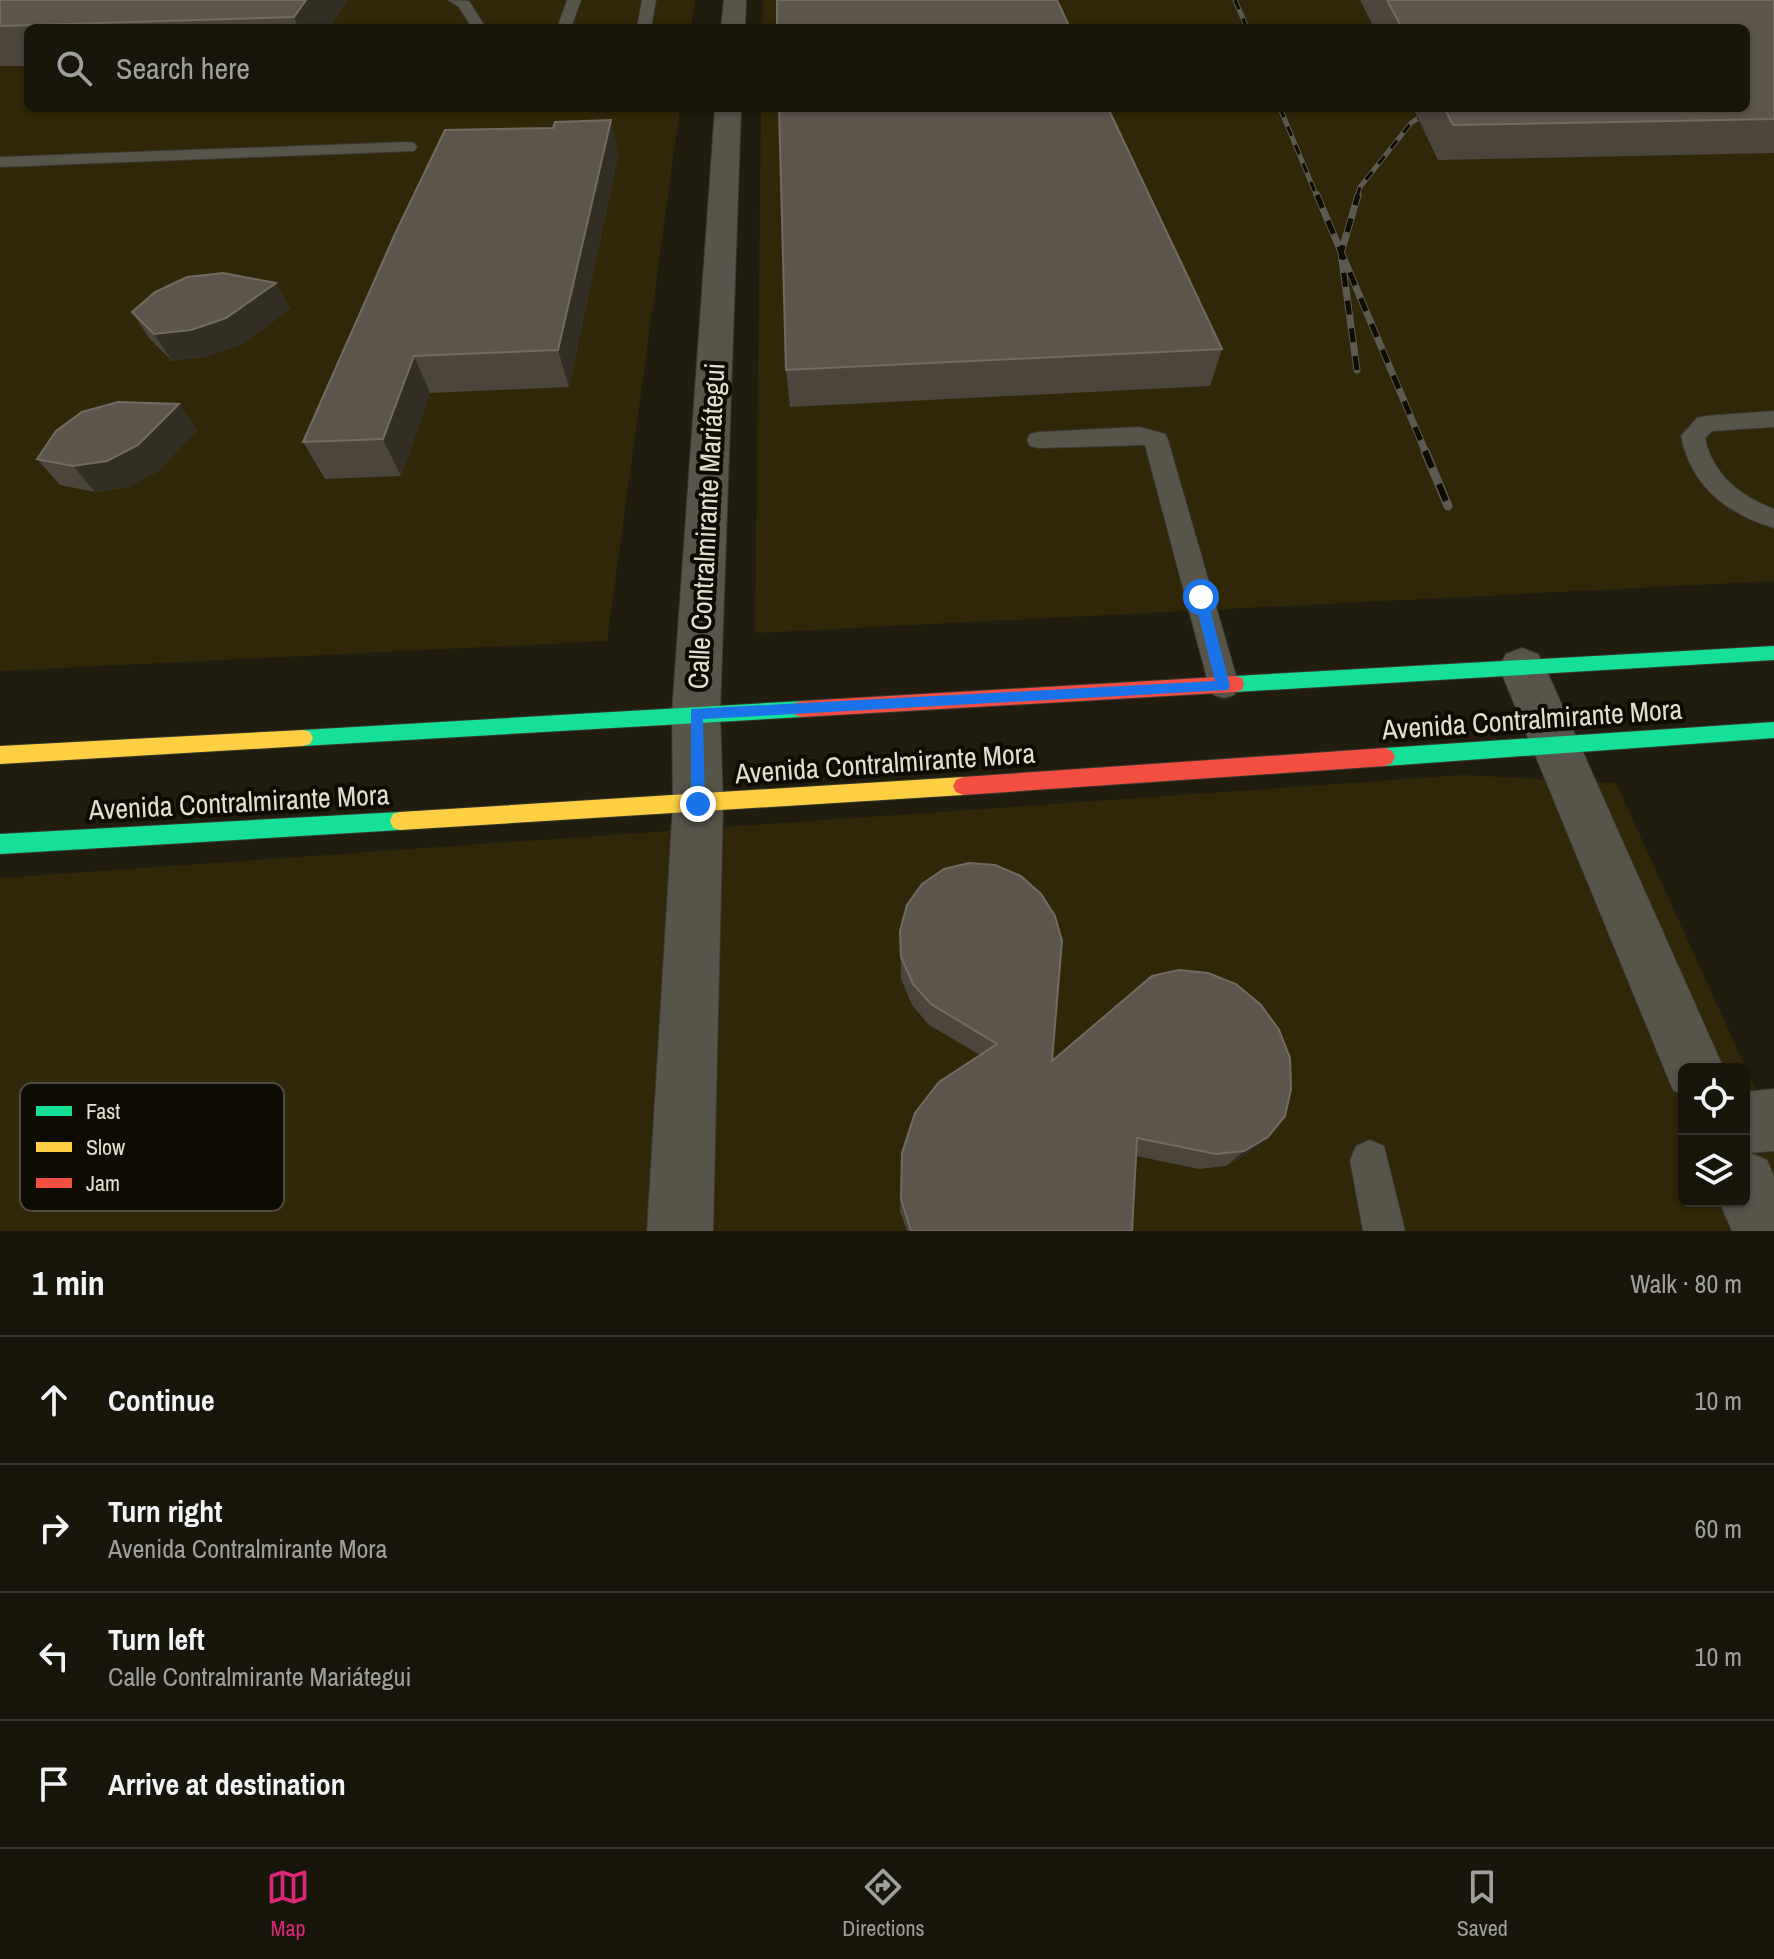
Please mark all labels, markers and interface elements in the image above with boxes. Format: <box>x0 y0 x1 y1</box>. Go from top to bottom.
search box <box>24 24 1750 112</box>
icon: search <box>52 46 96 90</box>
text: Search here <box>116 48 250 88</box>
street label: Calle Contralmirante Mariátegui <box>678 362 734 690</box>
route start <box>1183 579 1219 615</box>
street label: Avenida Contralmirante Mora <box>1380 690 1684 749</box>
street label: Avenida Contralmirante Mora <box>733 734 1037 793</box>
street label: Avenida Contralmirante Mora <box>87 775 390 829</box>
route end <box>680 786 716 822</box>
map controls <box>1678 1063 1750 1207</box>
button: locate <box>1678 1063 1750 1135</box>
legend <box>20 1083 284 1211</box>
text: Fast <box>86 1096 120 1126</box>
text: Slow <box>86 1132 125 1162</box>
button: layers <box>1678 1135 1750 1207</box>
text: Jam <box>86 1168 120 1198</box>
text: 1 min <box>32 1260 105 1306</box>
text: Walk · 80 m <box>1630 1266 1742 1301</box>
icon: ahead <box>32 1378 76 1422</box>
text: Continue <box>108 1380 215 1420</box>
text: 10 m <box>1695 1383 1742 1418</box>
text: Turn right <box>108 1491 222 1531</box>
icon: right <box>32 1506 76 1550</box>
text: 60 m <box>1695 1511 1742 1546</box>
text: Avenida Contralmirante Mora <box>108 1531 387 1566</box>
text: Turn left <box>108 1619 205 1659</box>
icon: left <box>32 1634 76 1678</box>
text: 10 m <box>1695 1639 1742 1674</box>
text: Calle Contralmirante Mariátegui <box>108 1659 411 1694</box>
icon: arrive <box>32 1762 76 1806</box>
text: Arrive at destination <box>108 1764 346 1804</box>
tab: Map <box>266 1865 310 1943</box>
tab: Directions <box>842 1865 925 1943</box>
tab: Saved <box>1457 1865 1508 1943</box>

